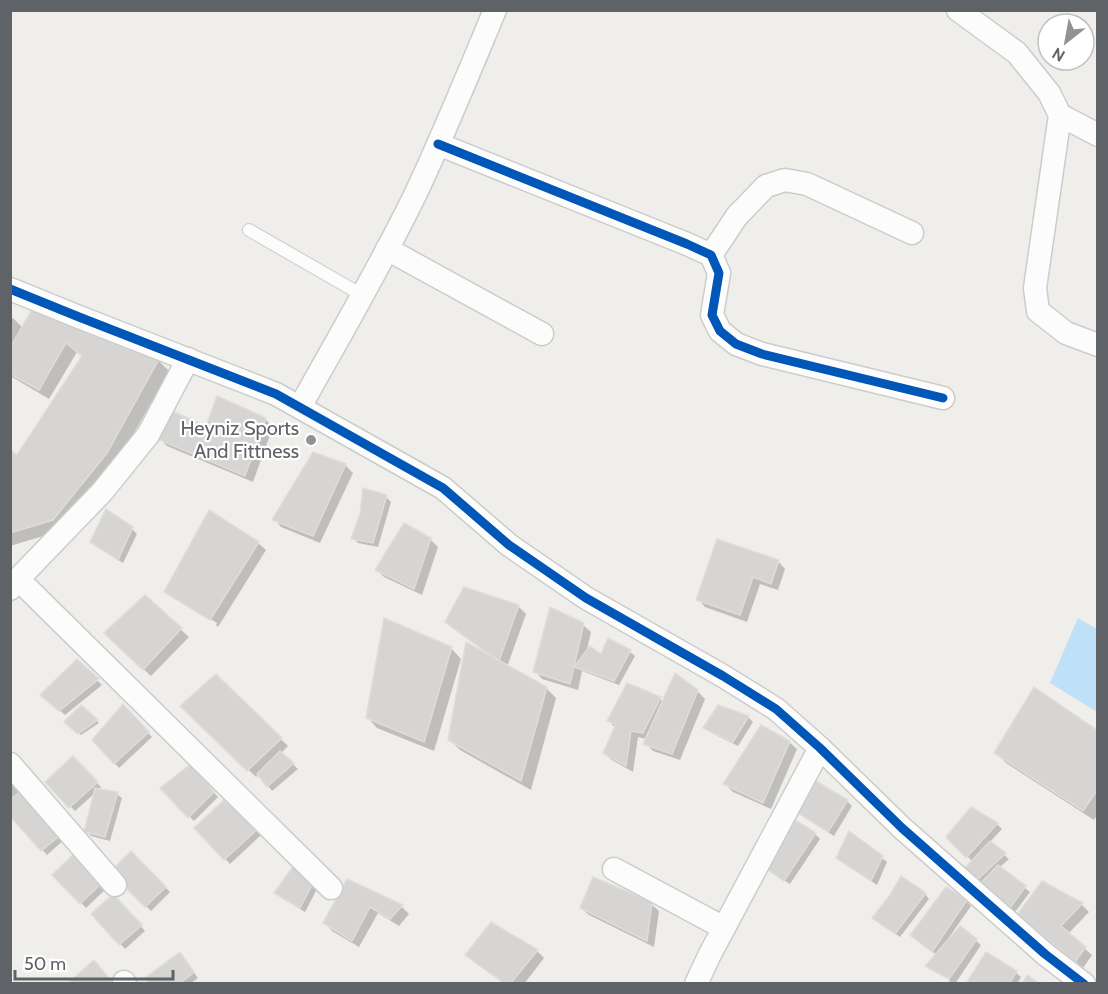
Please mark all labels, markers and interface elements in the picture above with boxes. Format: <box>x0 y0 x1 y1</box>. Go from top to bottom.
north arrow <box>1036 12 1096 72</box>
text: N <box>1049 43 1068 65</box>
place label: Heyniz Sports And Fittness <box>181 416 299 463</box>
marker: Heyniz Sports And Fittness <box>304 433 318 447</box>
scale bar <box>15 943 172 981</box>
text: 50 m <box>24 953 66 975</box>

